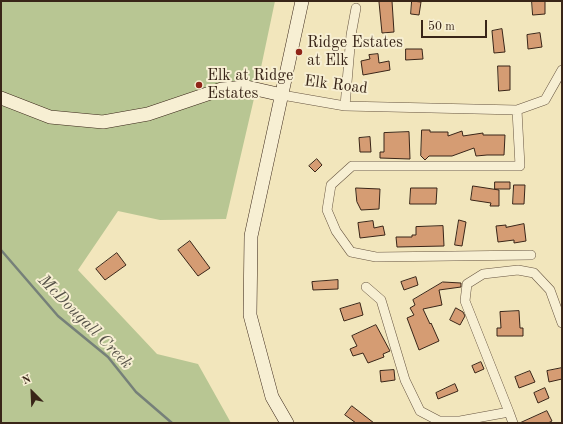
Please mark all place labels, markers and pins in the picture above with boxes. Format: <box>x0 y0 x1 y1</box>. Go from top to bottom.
place label: Ridge Estates at Elk <box>307 33 403 71</box>
marker: Ridge Estates at Elk <box>294 47 304 57</box>
place label: Elk at Ridge Estates <box>207 66 293 104</box>
marker: Elk at Ridge Estates <box>194 80 204 90</box>

